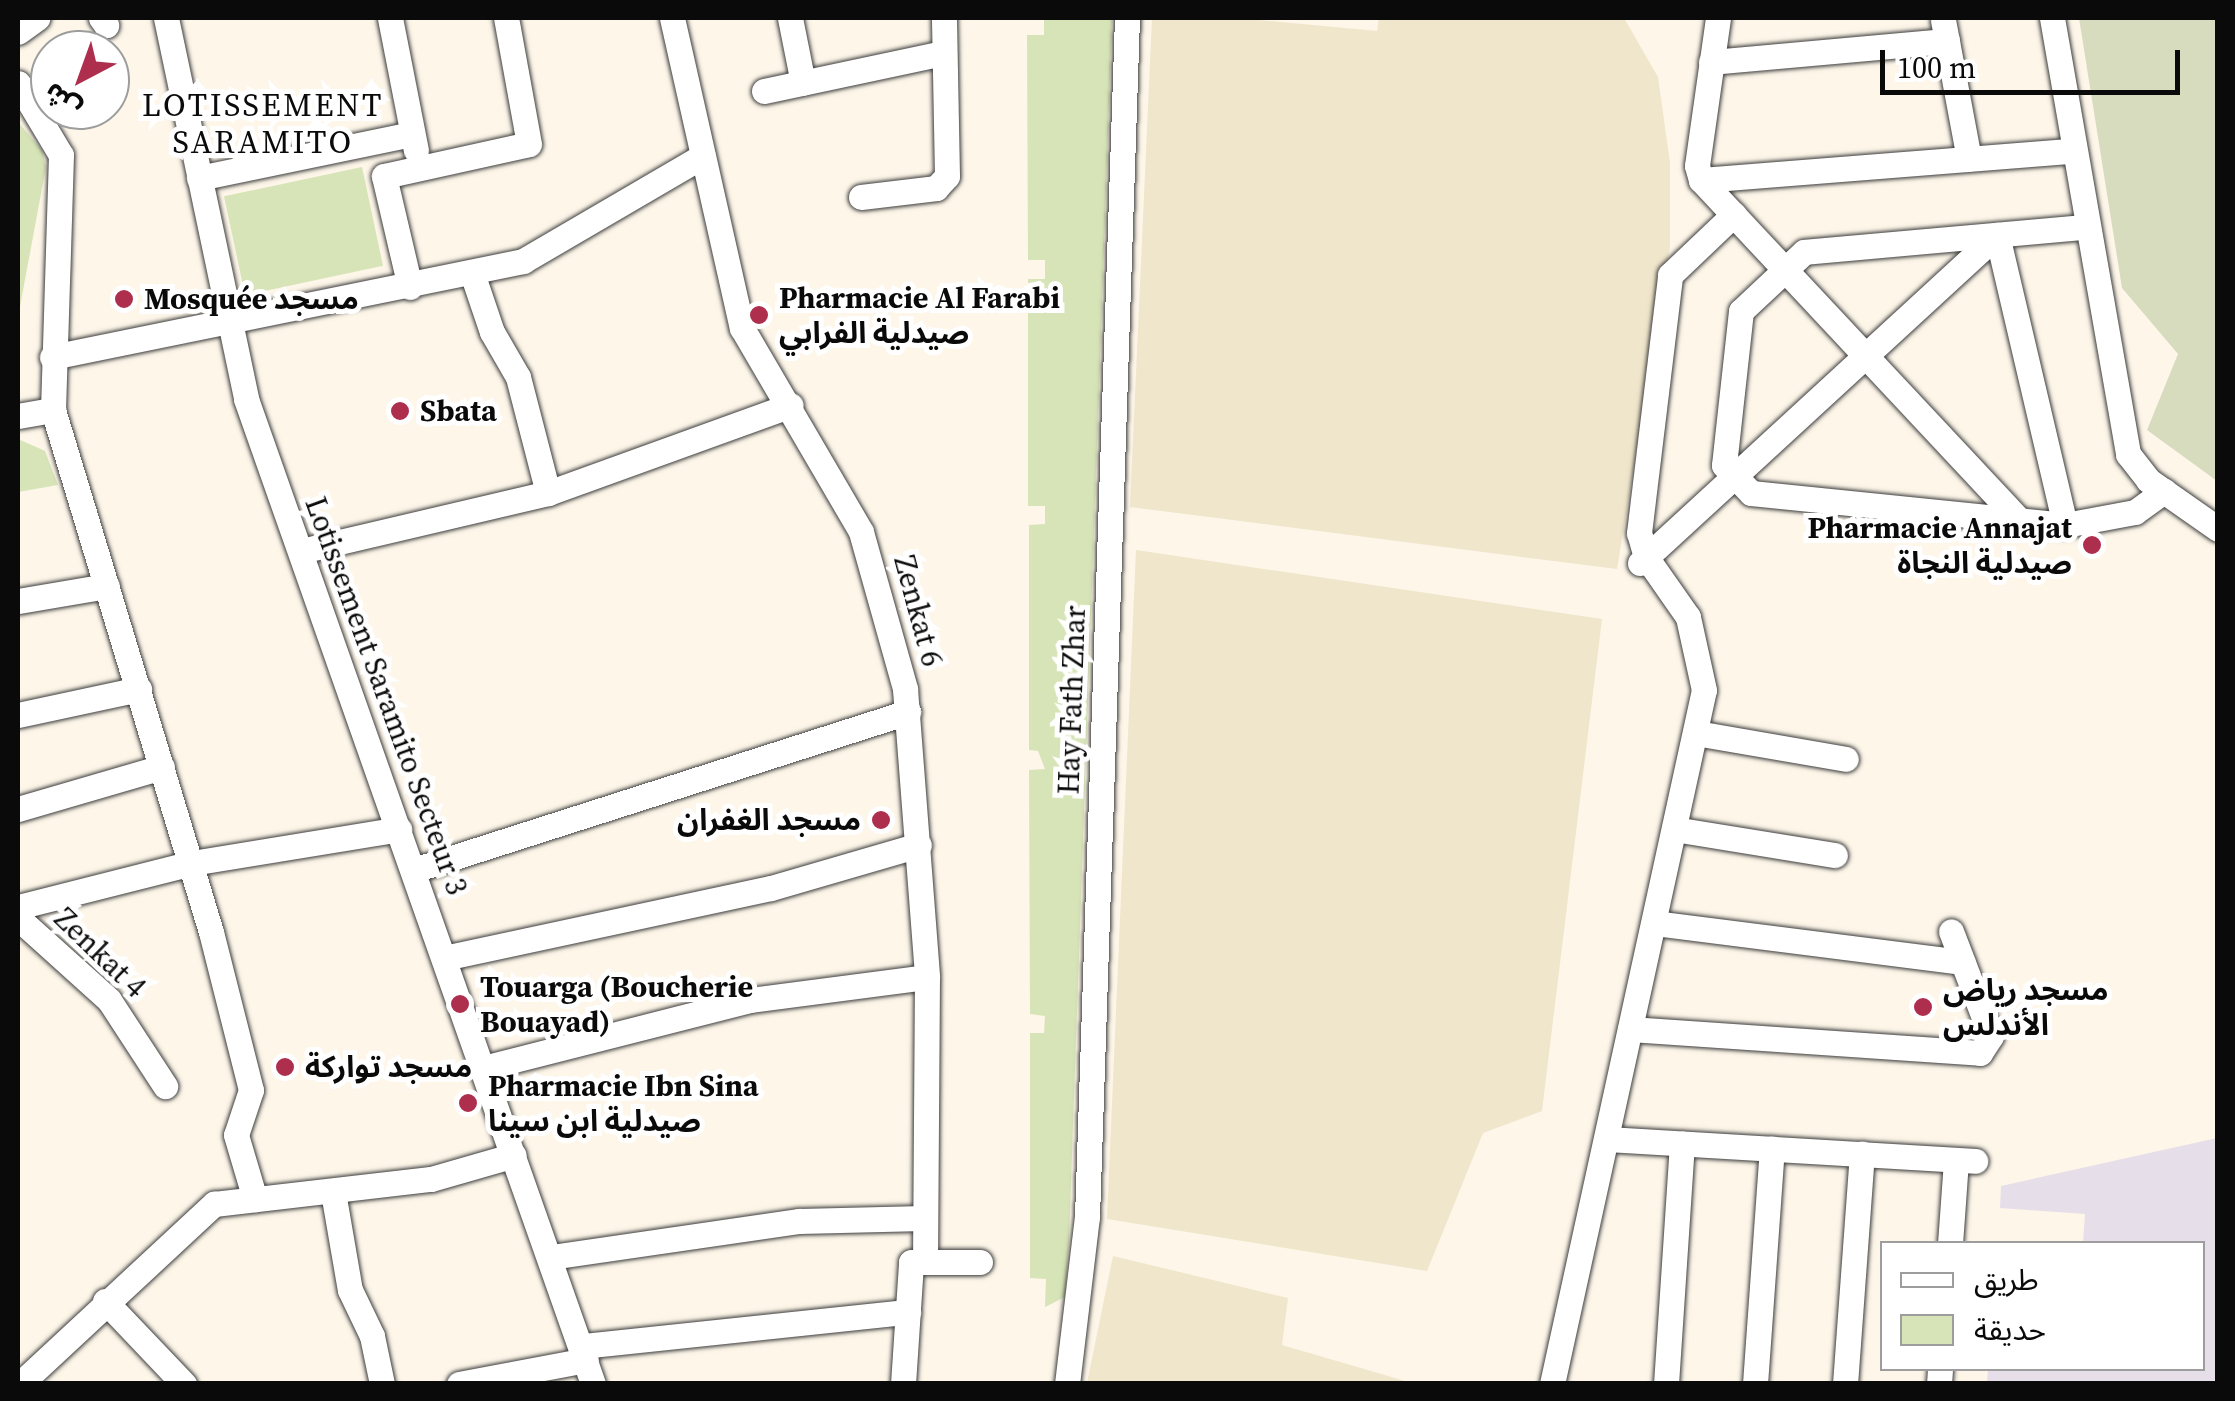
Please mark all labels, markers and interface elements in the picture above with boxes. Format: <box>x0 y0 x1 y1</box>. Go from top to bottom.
north arrow <box>30 30 130 130</box>
scale bar <box>1885 30 2185 92</box>
text: 100 m <box>1897 47 1976 88</box>
text: ش <box>35 74 89 128</box>
district label: LOTISSEMENT SARAMITO <box>142 87 384 162</box>
place label: Pharmacie Al Farabi صيدلية الفرابي <box>779 280 1060 350</box>
place label: Mosquée مسجد <box>144 281 359 317</box>
marker: Mosquée مسجد <box>113 288 135 310</box>
marker: Pharmacie Al Farabi صيدلية الفرابي <box>748 304 770 326</box>
place label: Sbata <box>420 393 497 429</box>
marker: Sbata <box>389 400 411 422</box>
street label: Lotissement Saramito Secteur 3 <box>297 492 475 900</box>
place label: Pharmacie Annajat صيدلية النجاة <box>1807 510 2072 580</box>
marker: Pharmacie Annajat صيدلية النجاة <box>2081 534 2103 556</box>
street label: Zenkat 6 <box>886 552 950 670</box>
street label: Hay Fath Zhar <box>1051 605 1093 795</box>
place label: مسجد الغفران <box>677 802 861 838</box>
marker: مسجد الغفران <box>870 809 892 831</box>
street label: Zenkat 4 <box>47 901 153 1005</box>
place label: Touarga (Boucherie Bouayad) <box>480 969 753 1040</box>
place label: مسجد رياض الأندلس <box>1943 972 2109 1042</box>
marker: Touarga (Boucherie Bouayad) <box>449 993 471 1015</box>
marker: مسجد رياض الأندلس <box>1912 996 1934 1018</box>
place label: مسجد تواركة <box>305 1049 472 1085</box>
marker: مسجد تواركة <box>274 1056 296 1078</box>
place label: Pharmacie Ibn Sina صيدلية ابن سينا <box>488 1068 759 1138</box>
marker: Pharmacie Ibn Sina صيدلية ابن سينا <box>457 1092 479 1114</box>
legend <box>1880 1241 2205 1371</box>
text: طريق <box>1974 1259 2039 1300</box>
text: حديقة <box>1974 1309 2046 1350</box>

